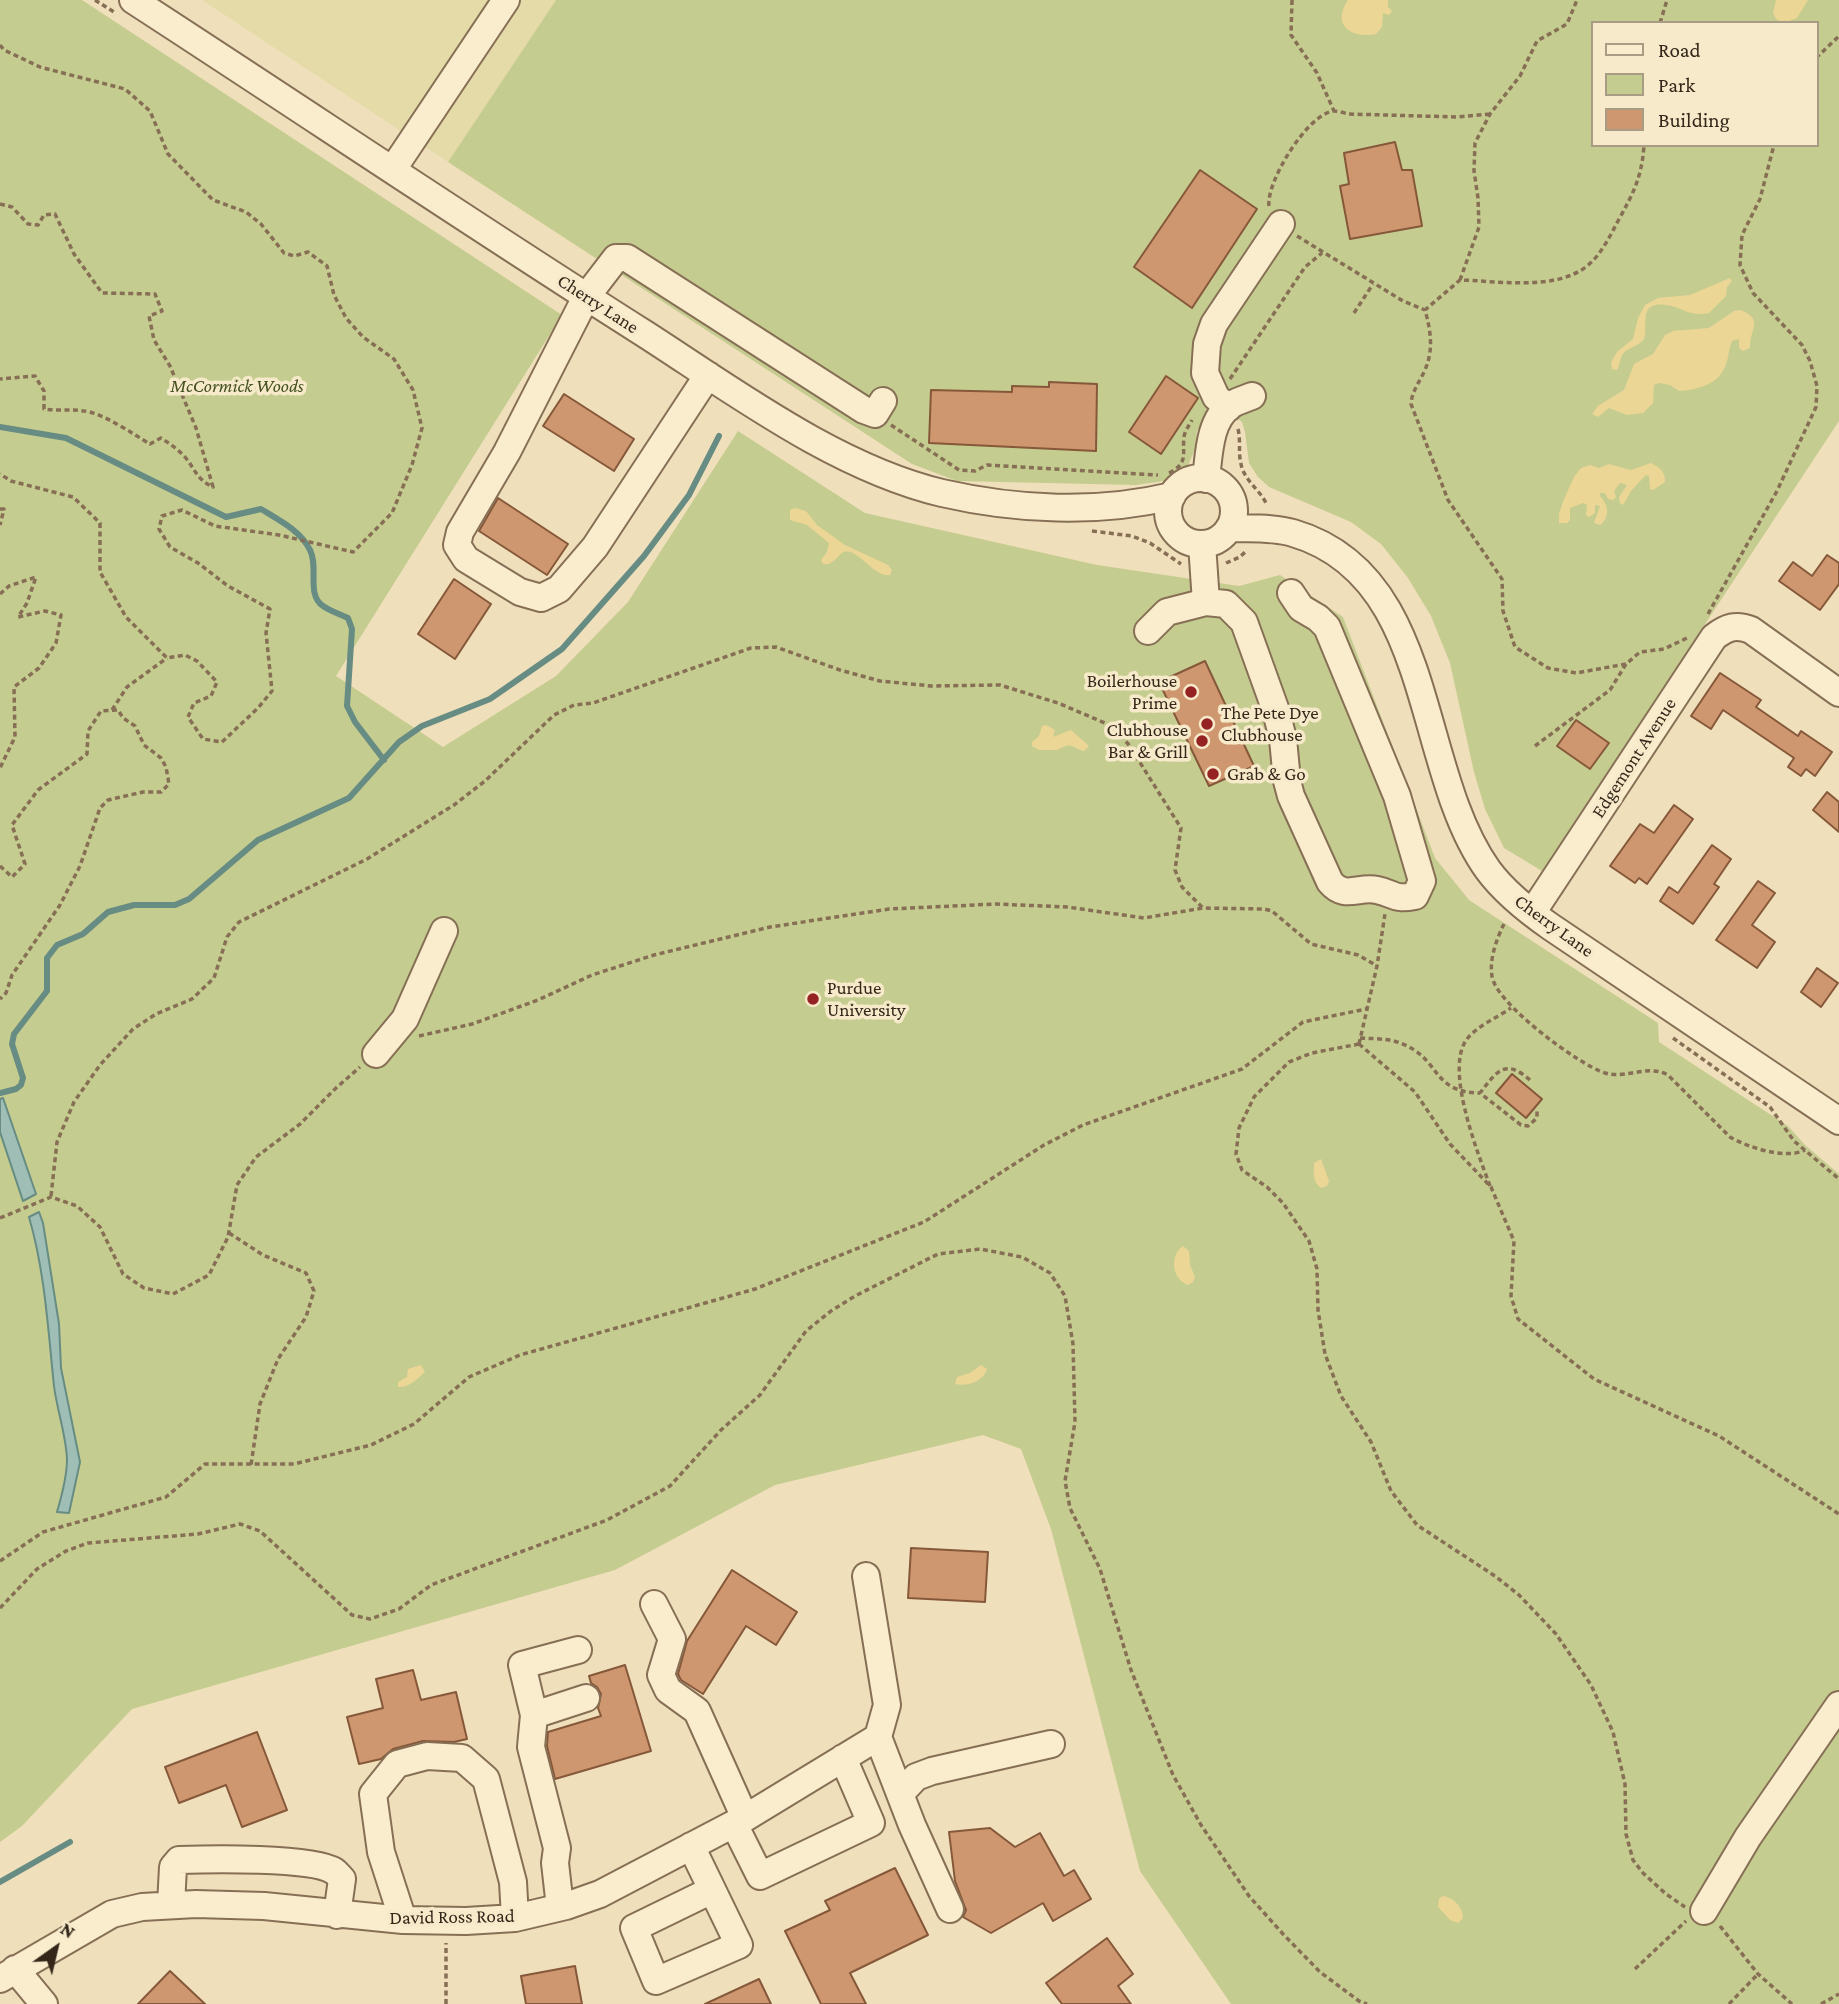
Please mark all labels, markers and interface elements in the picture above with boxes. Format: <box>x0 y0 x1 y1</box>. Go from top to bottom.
legend <box>1590 21 1818 147</box>
text: Road <box>1658 38 1701 62</box>
text: Park <box>1658 73 1695 97</box>
text: Building <box>1658 108 1730 132</box>
street label: Cherry Lane <box>553 269 643 339</box>
park label: McCormick Woods <box>170 375 304 397</box>
place label: Boilerhouse Prime <box>1087 670 1177 714</box>
marker: Boilerhouse Prime <box>1183 684 1199 700</box>
street label: Edgemont Avenue <box>1587 694 1681 822</box>
place label: The Pete Dye Clubhouse <box>1221 702 1319 746</box>
marker: The Pete Dye Clubhouse <box>1199 716 1215 732</box>
place label: Clubhouse Bar & Grill <box>1106 719 1188 763</box>
marker: Clubhouse Bar & Grill <box>1194 733 1210 749</box>
place label: Grab & Go <box>1227 763 1306 785</box>
marker: Grab & Go <box>1205 766 1221 782</box>
street label: Cherry Lane <box>1510 890 1598 962</box>
place label: Purdue University <box>827 977 905 1021</box>
marker: Purdue University <box>805 991 821 1007</box>
street label: David Ross Road <box>389 1905 515 1929</box>
north arrow <box>21 1913 91 1983</box>
text: N <box>57 1918 79 1942</box>

